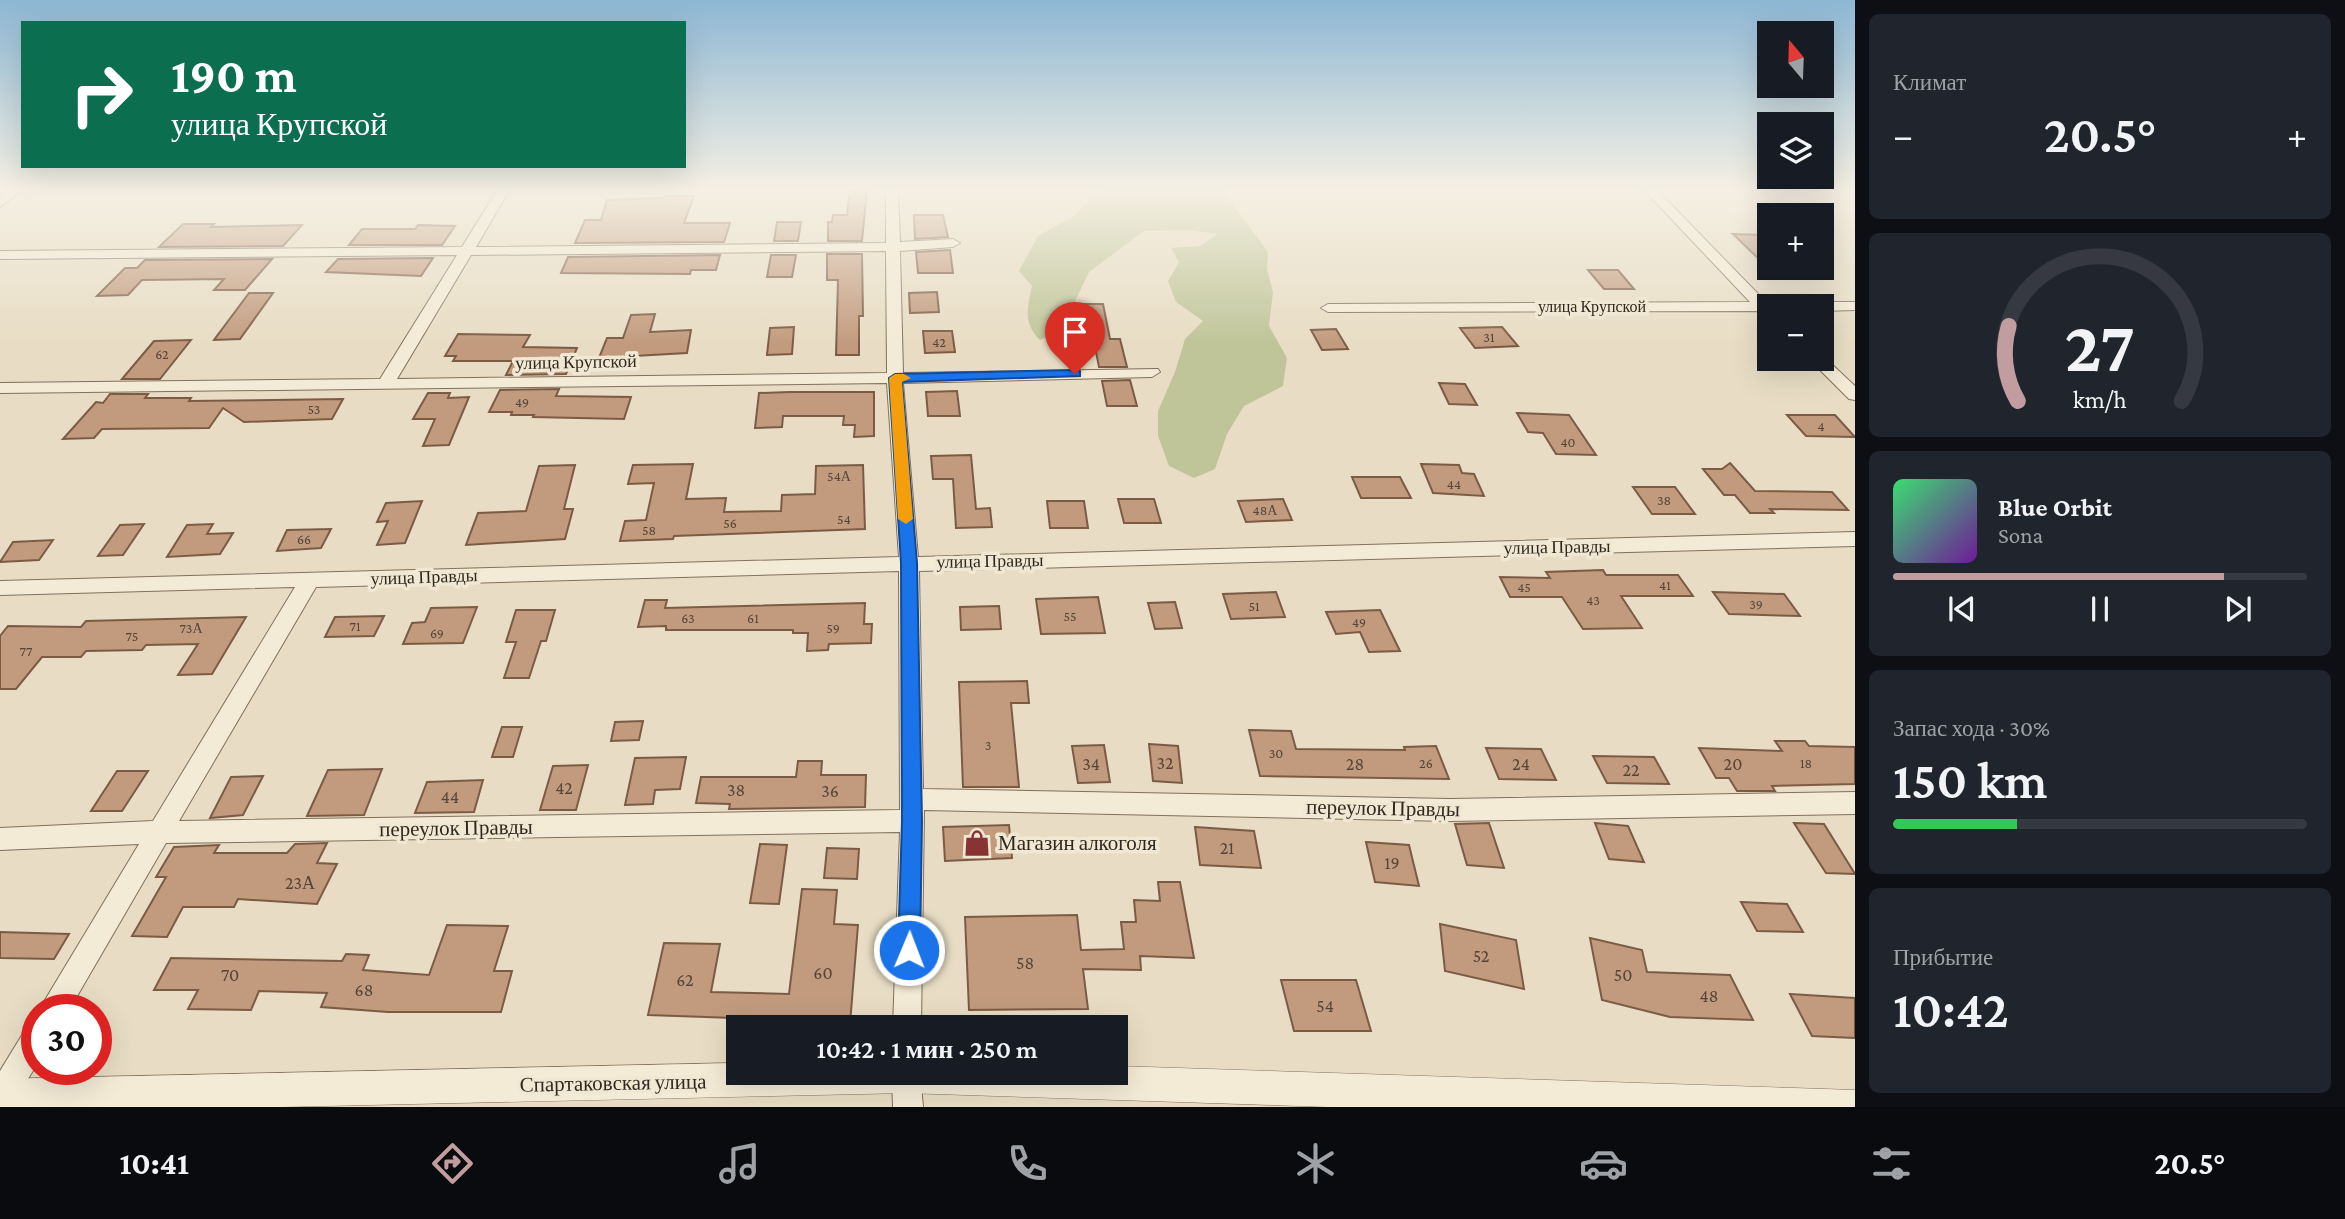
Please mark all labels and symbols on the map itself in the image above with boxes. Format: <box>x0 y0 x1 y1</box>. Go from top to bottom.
north arrow <box>1757 21 1834 98</box>
street label: улица Крупской <box>1538 298 1647 316</box>
pin <box>1045 302 1105 374</box>
house number: 31 <box>1483 329 1495 345</box>
house number: 42 <box>932 334 946 350</box>
house number: 62 <box>155 346 169 362</box>
street label: улица Крупской <box>515 351 637 373</box>
house number: 49 <box>515 394 529 410</box>
house number: 53 <box>307 401 321 417</box>
house number: 4 <box>1817 418 1825 434</box>
house number: 40 <box>1560 434 1576 450</box>
house number: 54А <box>827 468 852 484</box>
house number: 44 <box>1447 476 1461 492</box>
house number: 38 <box>1657 492 1671 508</box>
house number: 48А <box>1253 502 1278 518</box>
house number: 54 <box>837 511 851 527</box>
house number: 56 <box>723 515 737 531</box>
house number: 58 <box>642 522 656 538</box>
house number: 66 <box>297 531 311 547</box>
street label: улица Правды <box>1503 536 1611 558</box>
street label: улица Правды <box>936 550 1044 572</box>
street label: улица Правды <box>370 565 478 589</box>
house number: 41 <box>1659 577 1671 593</box>
house number: 45 <box>1517 579 1531 595</box>
house number: 43 <box>1586 592 1600 608</box>
house number: 39 <box>1749 596 1763 612</box>
house number: 51 <box>1248 598 1260 614</box>
house number: 55 <box>1063 608 1077 624</box>
house number: 63 <box>681 610 695 626</box>
house number: 61 <box>747 610 759 626</box>
house number: 49 <box>1352 614 1366 630</box>
house number: 71 <box>349 618 361 634</box>
house number: 73А <box>179 620 203 636</box>
house number: 59 <box>826 620 840 636</box>
house number: 69 <box>430 625 444 641</box>
house number: 75 <box>126 628 138 644</box>
house number: 77 <box>20 643 33 659</box>
house number: 3 <box>985 737 991 753</box>
house number: 30 <box>1269 745 1283 761</box>
house number: 32 <box>1156 753 1174 773</box>
house number: 34 <box>1082 754 1100 774</box>
house number: 28 <box>1346 754 1364 774</box>
house number: 24 <box>1512 754 1530 774</box>
house number: 20 <box>1724 754 1742 774</box>
house number: 26 <box>1419 755 1433 771</box>
house number: 18 <box>1800 755 1812 771</box>
house number: 22 <box>1622 760 1640 780</box>
house number: 42 <box>555 778 573 798</box>
house number: 38 <box>727 780 745 800</box>
house number: 36 <box>821 781 839 801</box>
house number: 44 <box>441 787 459 807</box>
street label: переулок Правды <box>1306 795 1460 821</box>
street label: переулок Правды <box>379 815 533 841</box>
shop icon: Магазин алкоголя <box>962 828 992 858</box>
place label: Магазин алкоголя <box>998 831 1157 855</box>
house number: 21 <box>1220 838 1234 858</box>
house number: 19 <box>1384 853 1400 873</box>
house number: 23А <box>285 873 315 893</box>
position arrow <box>872 913 946 987</box>
house number: 52 <box>1473 946 1489 966</box>
house number: 58 <box>1016 953 1034 973</box>
house number: 60 <box>813 963 833 983</box>
house number: 70 <box>221 965 239 985</box>
house number: 50 <box>1614 965 1632 985</box>
house number: 62 <box>676 970 694 990</box>
house number: 68 <box>355 980 373 1000</box>
house number: 48 <box>1700 986 1718 1006</box>
speed limit sign: 30 <box>21 994 112 1085</box>
house number: 54 <box>1316 996 1334 1016</box>
street label: Спартаковская улица <box>519 1069 707 1097</box>

